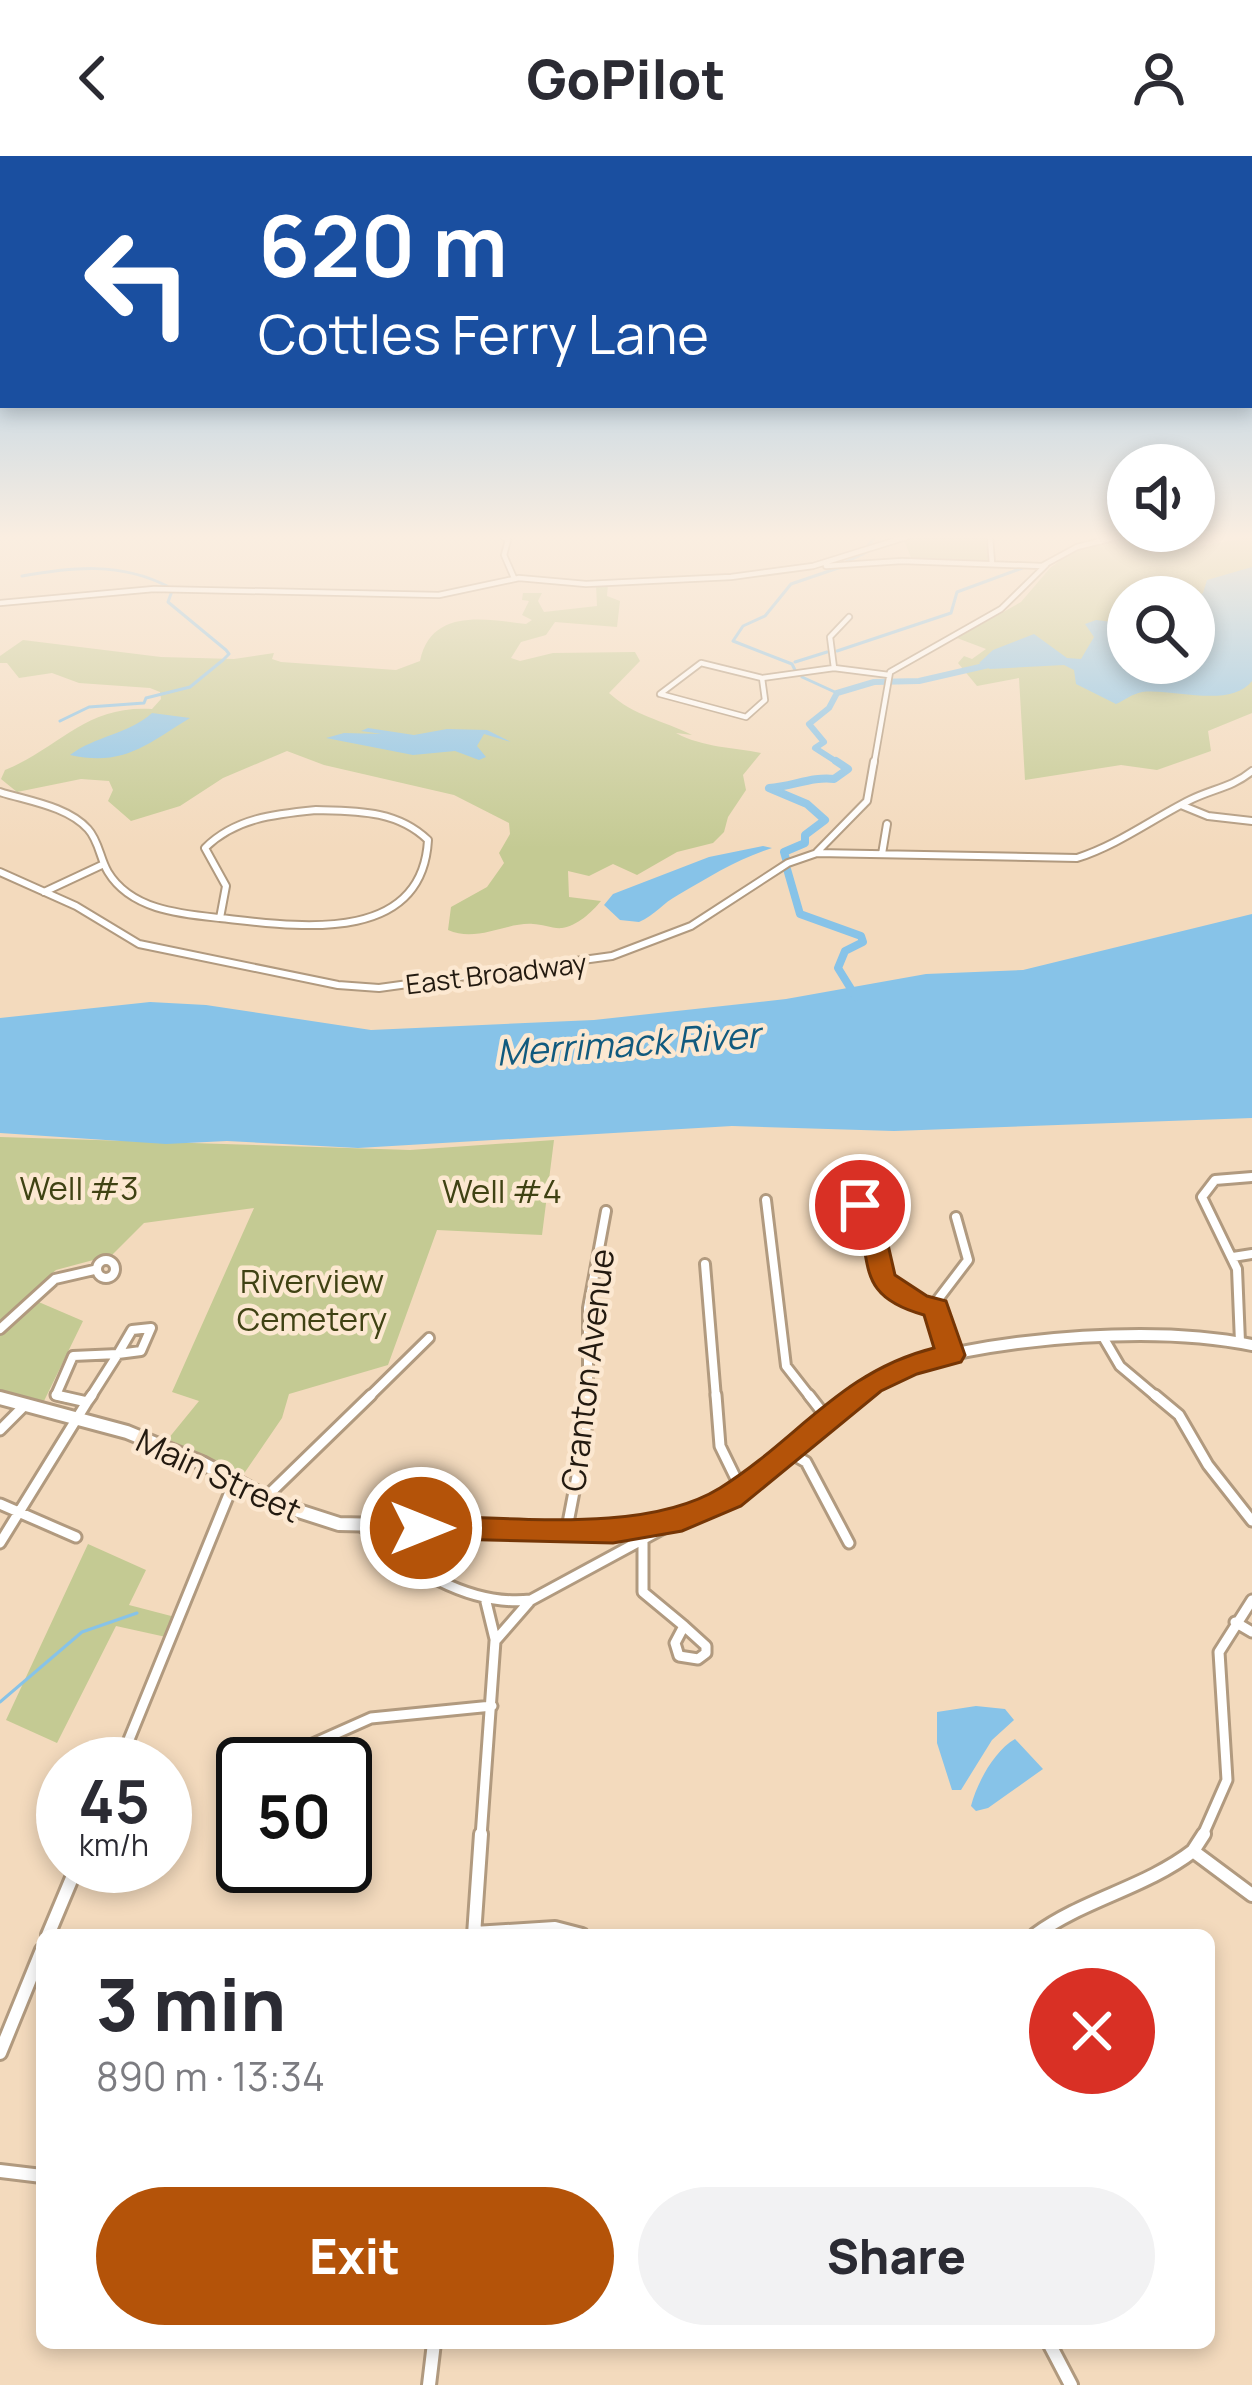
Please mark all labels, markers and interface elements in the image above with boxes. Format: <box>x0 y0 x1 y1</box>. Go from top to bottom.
text: GoPilot <box>527 41 725 115</box>
icon: back <box>60 45 126 111</box>
icon: person <box>1126 45 1192 111</box>
text: 620 m <box>258 187 508 302</box>
icon: left <box>60 204 216 360</box>
text: Cottles Ferry Lane <box>258 296 709 370</box>
map controls <box>1107 444 1215 684</box>
button: sound <box>1107 444 1215 552</box>
button: search <box>1107 576 1215 684</box>
street label: East Broadway <box>403 944 589 1002</box>
water label: Merrimack River <box>495 1009 765 1077</box>
pin <box>809 1154 911 1256</box>
park label: Well #3 <box>20 1165 138 1210</box>
park label: Well #4 <box>442 1168 562 1213</box>
icon: arrive <box>827 1172 893 1238</box>
street label: Cranton Avenue <box>550 1246 624 1494</box>
park label: Riverview Cemetery <box>237 1258 387 1341</box>
street label: Main Street <box>129 1417 309 1533</box>
position arrow <box>358 1465 484 1591</box>
speed limit sign: 50 <box>216 1737 372 1893</box>
text: 45 <box>78 1759 150 1841</box>
text: km/h <box>79 1824 149 1865</box>
text: 3 min <box>96 1954 286 2053</box>
button: close <box>1029 1968 1155 2094</box>
text: 890 m · 13:34 <box>96 2049 325 2103</box>
button: Exit <box>96 2187 614 2325</box>
button: Share <box>638 2187 1155 2325</box>

